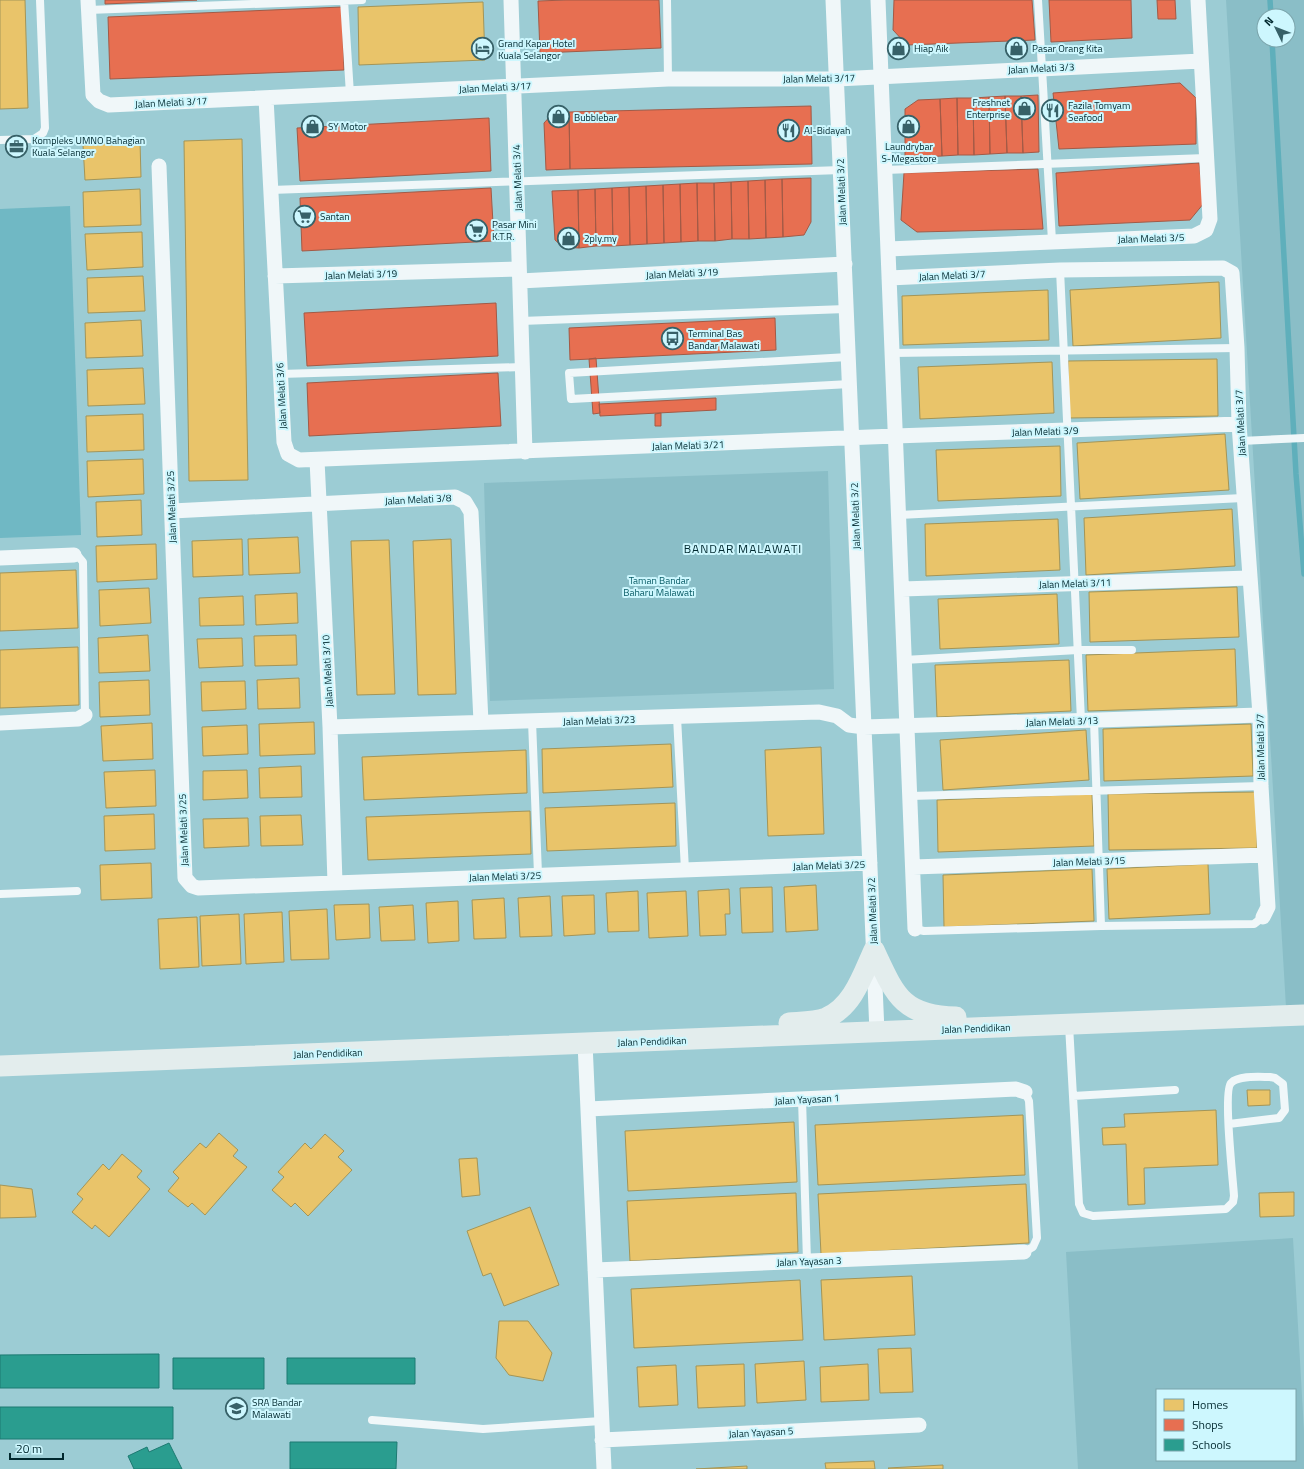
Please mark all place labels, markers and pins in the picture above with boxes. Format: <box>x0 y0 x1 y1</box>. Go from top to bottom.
shop icon: Hiap Aik <box>886 35 912 61</box>
shop icon: Pasar Orang Kita <box>1003 35 1029 61</box>
hotel icon: Grand Kapar Hotel Kuala Selangor <box>469 36 495 62</box>
place label: Grand Kapar Hotel Kuala Selangor <box>498 36 575 63</box>
place label: Hiap Aik <box>914 41 949 56</box>
place label: Pasar Orang Kita <box>1032 41 1102 56</box>
place label: Freshnet Enterprise <box>966 95 1010 122</box>
shop icon: Freshnet Enterprise <box>1012 95 1038 121</box>
restaurant icon: Fazila Tomyam Seafood <box>1039 98 1065 124</box>
place label: Fazila Tomyam Seafood <box>1068 98 1130 125</box>
shop icon: Bubblebar <box>546 104 572 130</box>
place label: Bubblebar <box>574 110 618 125</box>
shop icon: SY Motor <box>300 113 326 139</box>
shop icon: Laundrybar S-Megastore <box>896 113 922 139</box>
restaurant icon: Al-Bidayah <box>776 117 802 143</box>
place label: SY Motor <box>328 119 367 134</box>
place label: Al-Bidayah <box>804 123 850 138</box>
office icon: Kompleks UMNO Bahagian Kuala Selangor <box>3 133 29 159</box>
place label: Kompleks UMNO Bahagian Kuala Selangor <box>32 133 145 160</box>
place label: Laundrybar S-Megastore <box>881 139 937 166</box>
supermarket icon: Santan <box>291 203 317 229</box>
place label: Santan <box>320 209 350 224</box>
supermarket icon: Pasar Mini K.T.R. <box>463 217 489 243</box>
place label: Pasar Mini K.T.R. <box>492 217 536 244</box>
shop icon: 2ply.my <box>556 225 582 251</box>
place label: 2ply.my <box>584 231 617 246</box>
bus stop icon: Terminal Bas Bandar Malawati <box>659 326 685 352</box>
place label: Terminal Bas Bandar Malawati <box>688 326 760 353</box>
school or university icon: SRA Bandar Malawati <box>223 1395 249 1421</box>
place label: SRA Bandar Malawati <box>252 1395 303 1422</box>

